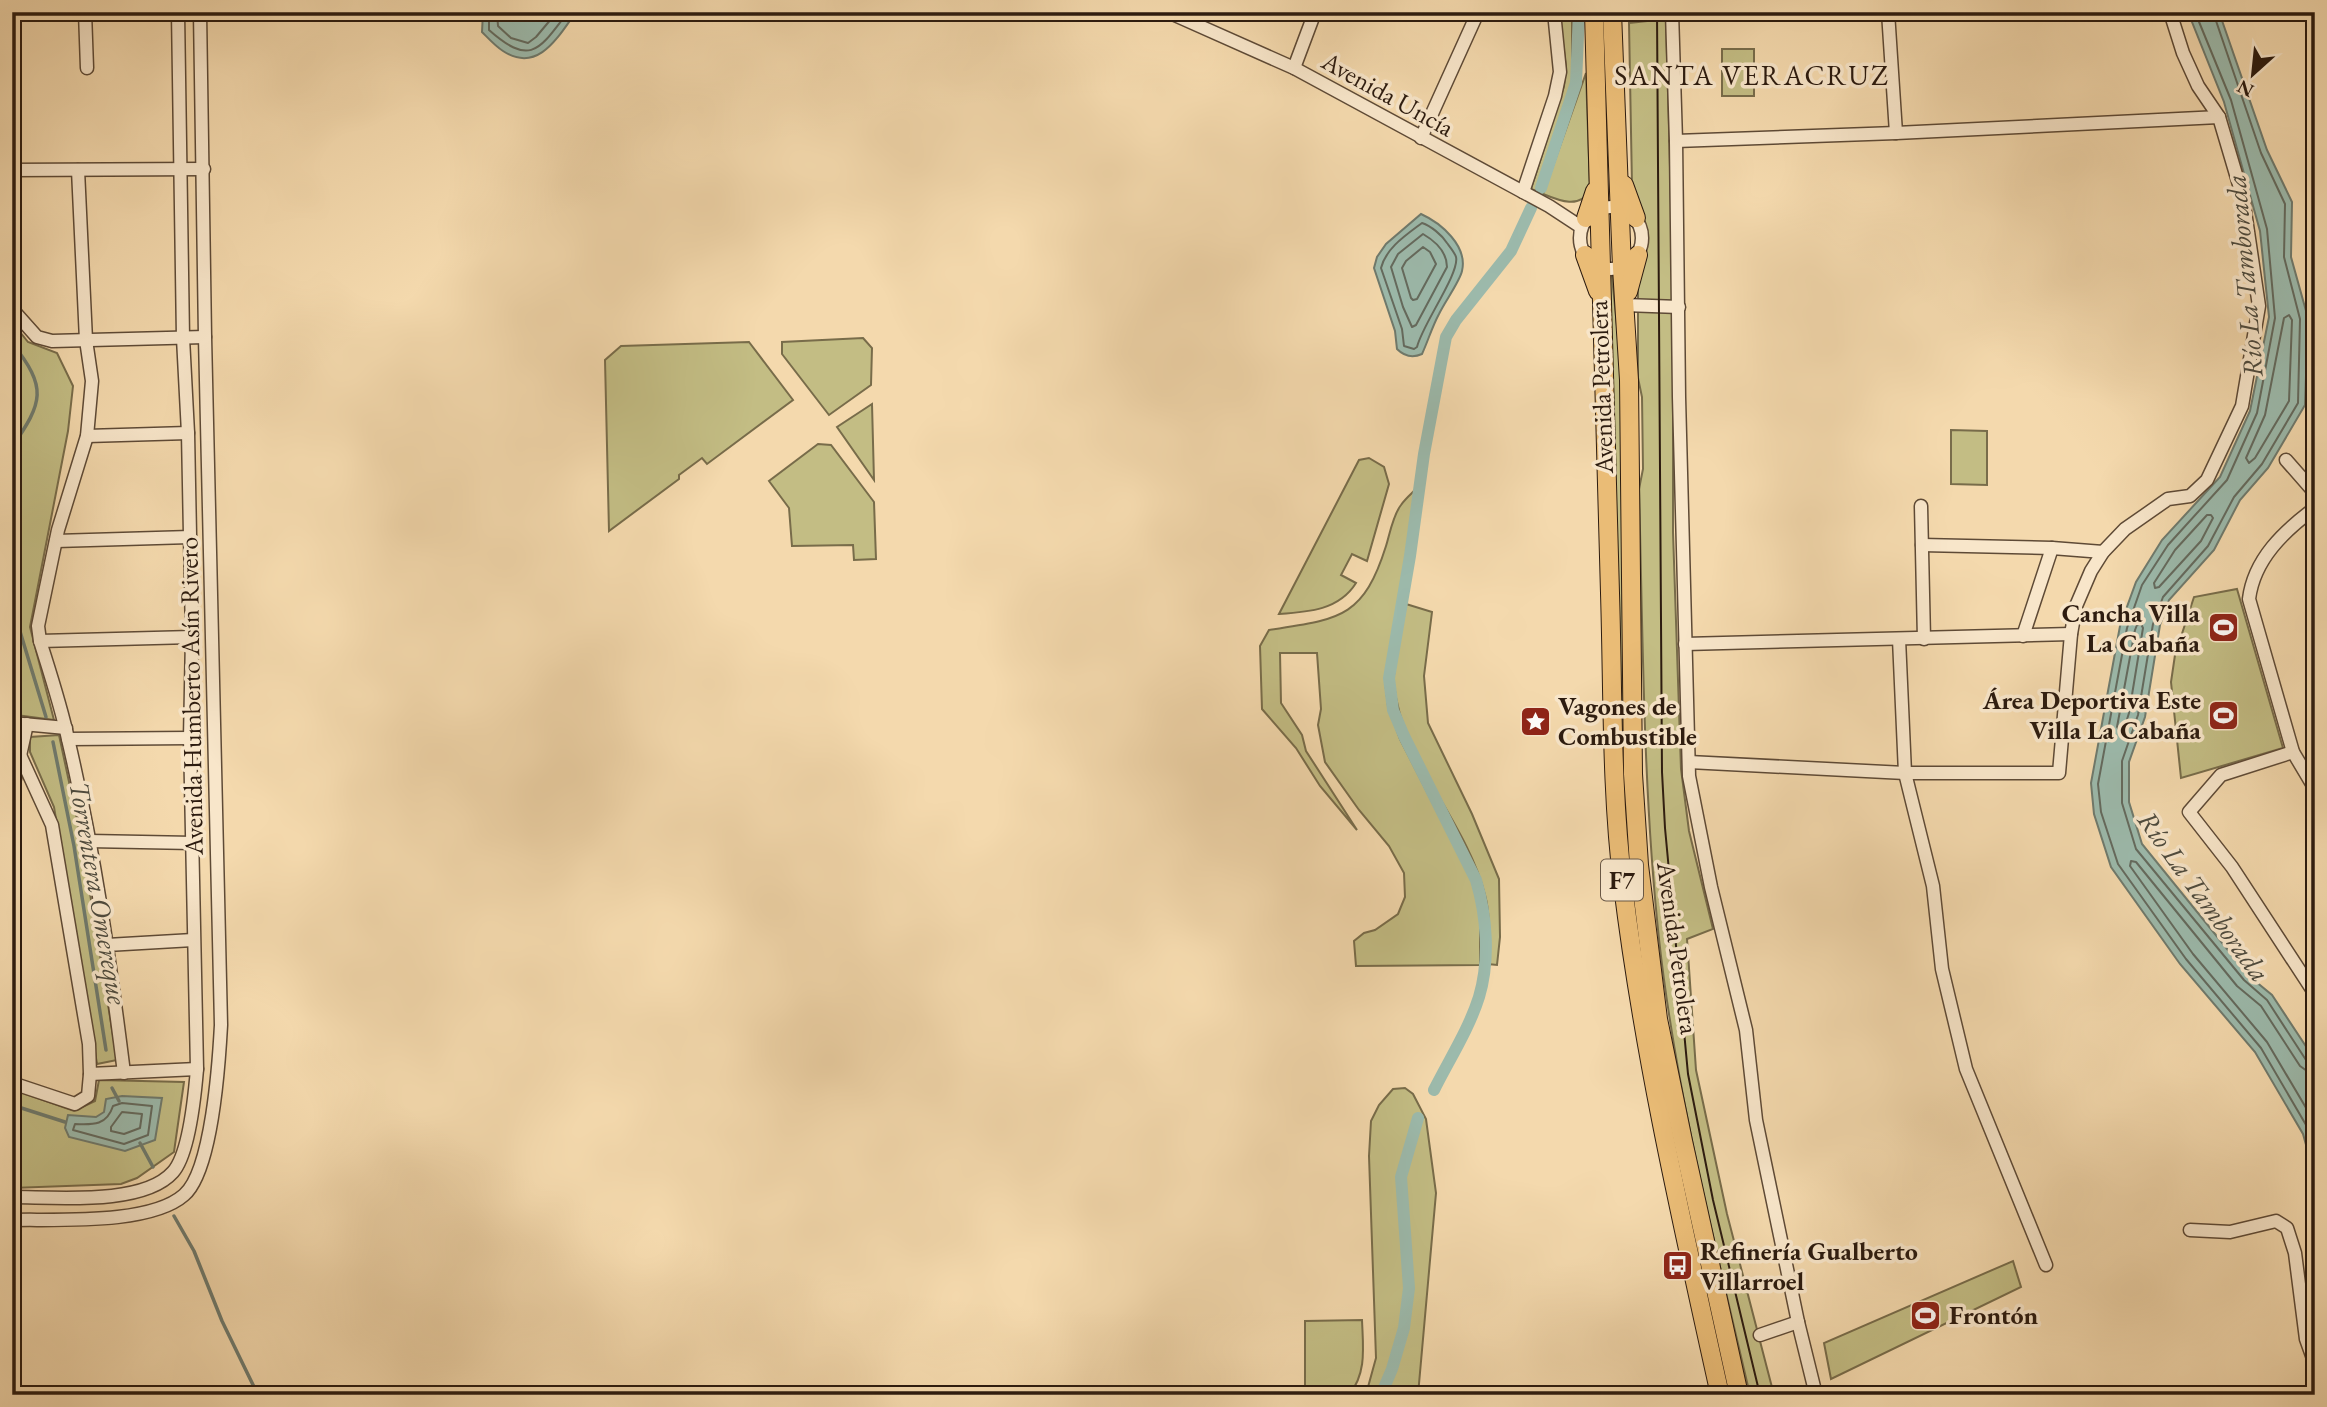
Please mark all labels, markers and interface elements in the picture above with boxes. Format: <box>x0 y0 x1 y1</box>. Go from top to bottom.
north arrow <box>2218 38 2288 108</box>
street label: Avenida Uncía <box>1315 43 1461 145</box>
district label: SANTA VERACRUZ <box>1614 57 1890 93</box>
text: N <box>2232 74 2258 103</box>
water label: Río La Tamborada <box>2217 173 2271 379</box>
street label: Avenida Petrolera <box>1581 299 1621 475</box>
street label: Avenida Humberto Asín Rivero <box>171 537 211 856</box>
place label: Cancha Villa La Cabaña <box>2062 596 2201 660</box>
sports icon: Cancha Villa La Cabaña <box>2206 611 2240 645</box>
place label: Área Deportiva Este Villa La Cabaña <box>1982 683 2202 747</box>
place label: Vagones de Combustible <box>1558 689 1697 753</box>
sports icon: Área Deportiva Este Villa La Cabaña <box>2207 698 2241 732</box>
place icon: Vagones de Combustible <box>1518 704 1552 738</box>
water label: Torrentera Omereque <box>61 779 136 1008</box>
water label: Río La Tamborada <box>2130 803 2278 989</box>
street label: Avenida Petrolera <box>1649 859 1707 1037</box>
road number: F7 <box>1601 860 1643 900</box>
place label: Refinería Gualberto Villarroel <box>1700 1234 1918 1298</box>
bus stop icon: Refinería Gualberto Villarroel <box>1660 1249 1694 1283</box>
sports icon: Frontón <box>1909 1298 1943 1332</box>
place label: Frontón <box>1949 1298 2039 1332</box>

